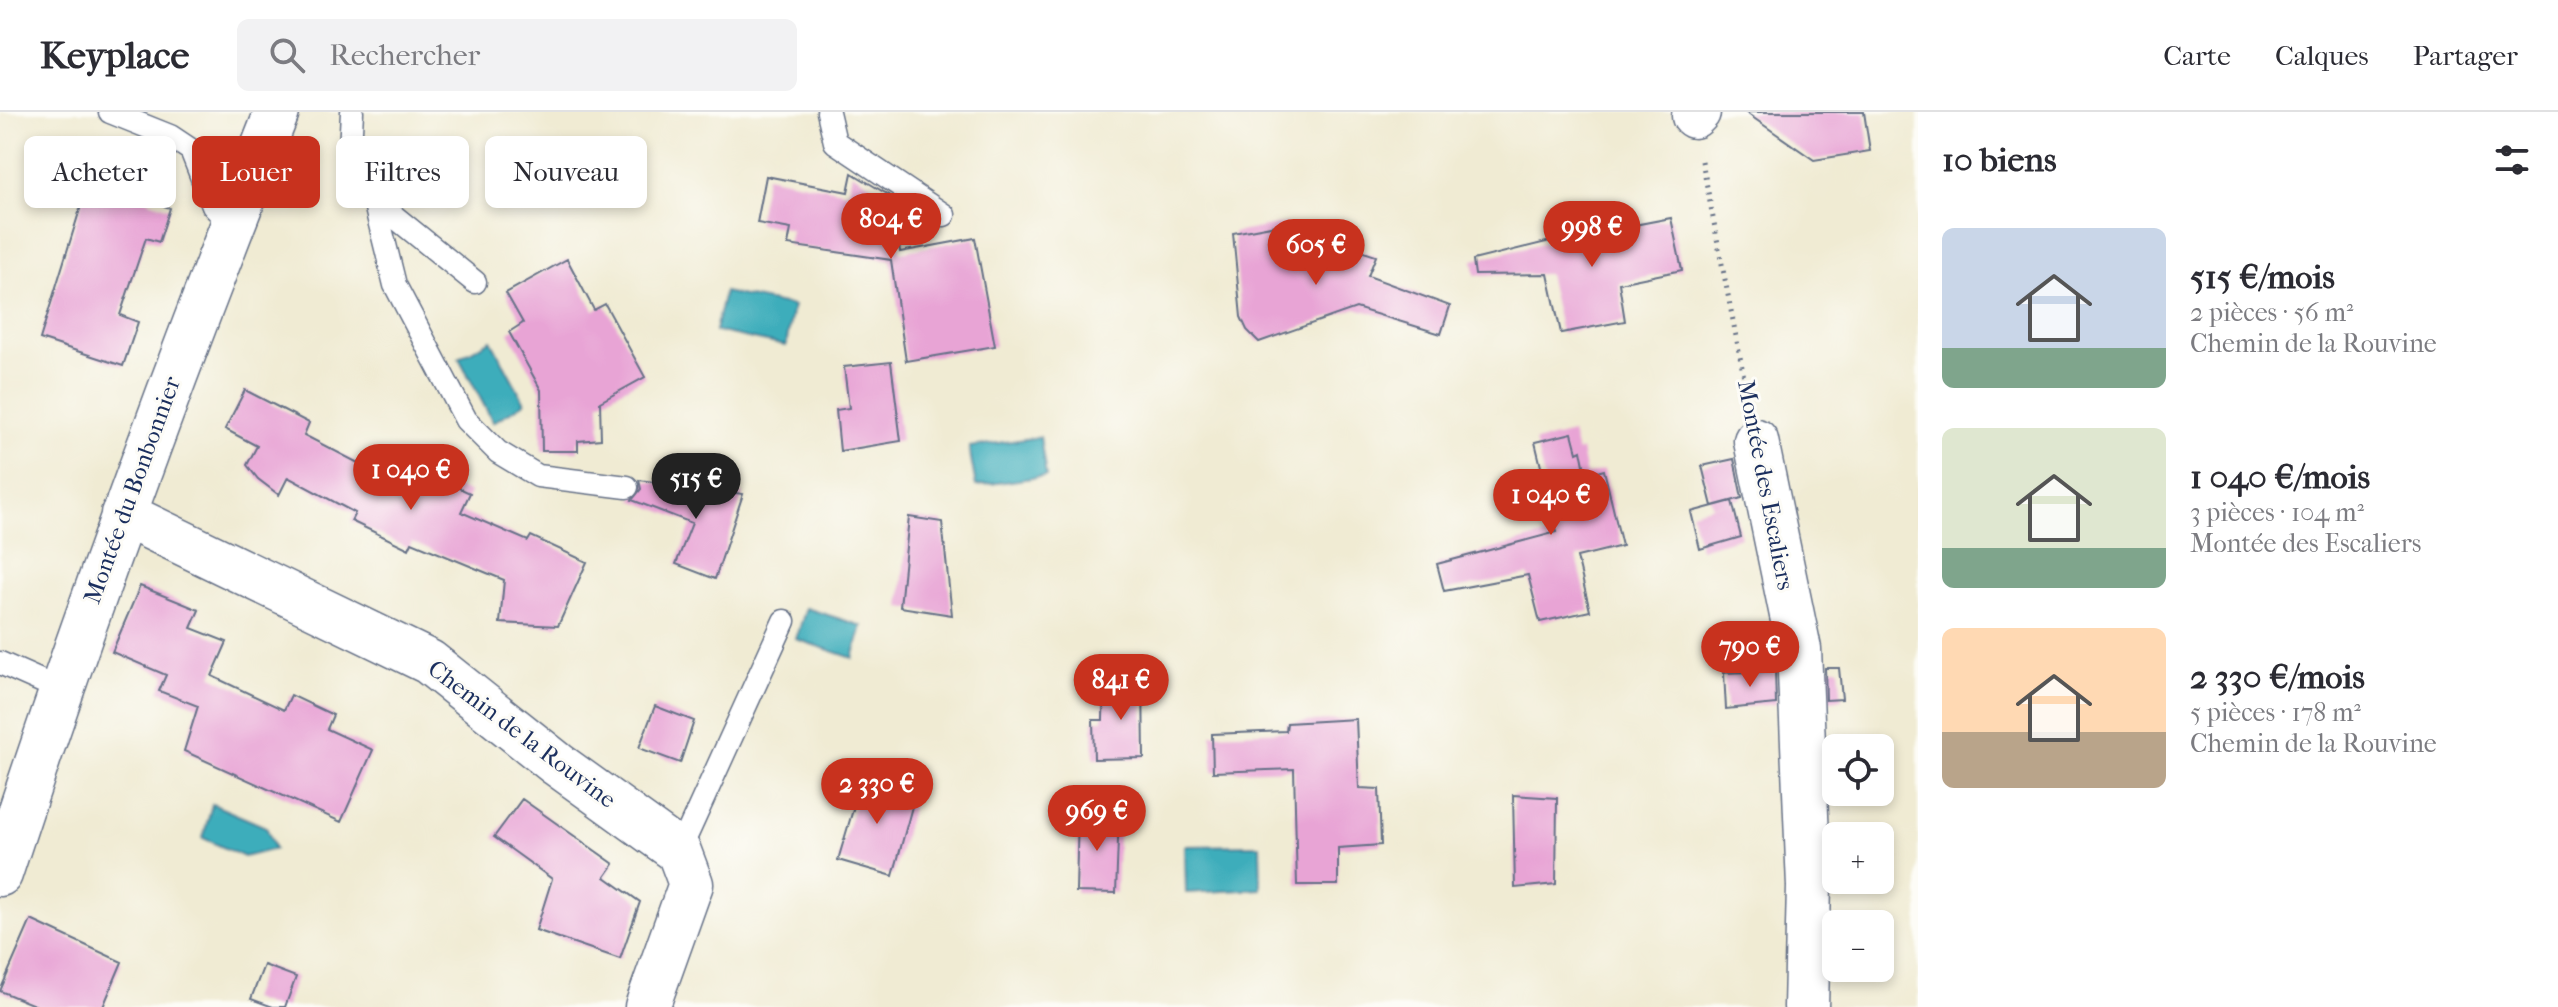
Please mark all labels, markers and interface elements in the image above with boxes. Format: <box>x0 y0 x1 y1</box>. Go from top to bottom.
search box <box>237 19 797 91</box>
text: Keyplace <box>40 33 189 78</box>
icon: search <box>265 33 309 77</box>
text: Rechercher <box>329 38 480 73</box>
text: Carte <box>2163 39 2231 72</box>
text: Calques <box>2275 39 2369 72</box>
text: Partager <box>2413 39 2518 72</box>
chip: Acheter <box>24 136 176 208</box>
chip: Louer <box>192 136 320 208</box>
chip: Filtres <box>336 136 469 208</box>
chip: Nouveau <box>485 136 647 208</box>
icon: filters <box>2490 138 2534 182</box>
text: 10 biens <box>1942 140 2056 180</box>
pin: 804 € <box>835 193 947 261</box>
pin: 998 € <box>1536 201 1648 269</box>
text: 804 € <box>859 203 923 234</box>
text: 998 € <box>1561 211 1623 242</box>
pin: 605 € <box>1260 219 1372 287</box>
text: 605 € <box>1286 229 1346 260</box>
text: 515 €/mois <box>2190 257 2335 297</box>
icon: home <box>2006 260 2102 356</box>
text: 2 pièces · 56 m² <box>2190 297 2353 328</box>
text: Chemin de la Rouvine <box>2190 328 2437 359</box>
street label: Montée du Bonbonnier <box>78 372 186 607</box>
street label: Montée des Escaliers <box>1732 378 1800 593</box>
pin: 1 040 € <box>337 444 485 512</box>
pin: 515 € <box>640 453 752 521</box>
text: 1 040 € <box>371 454 451 485</box>
text: 1 040 €/mois <box>2190 457 2370 497</box>
icon: home <box>2006 460 2102 556</box>
text: 515 € <box>670 463 722 494</box>
pin: 1 040 € <box>1477 469 1625 537</box>
text: 1 040 € <box>1511 479 1591 510</box>
text: 3 pièces · 104 m² <box>2190 497 2364 528</box>
text: Montée des Escaliers <box>2190 528 2421 559</box>
pin: 790 € <box>1694 621 1806 689</box>
text: 790 € <box>1719 631 1781 662</box>
street label: Chemin de la Rouvine <box>423 654 621 814</box>
pin: 841 € <box>1065 654 1177 722</box>
text: 2 330 €/mois <box>2190 657 2365 697</box>
icon: home <box>2006 660 2102 756</box>
text: 841 € <box>1092 664 1150 695</box>
text: 5 pièces · 178 m² <box>2190 697 2361 728</box>
text: Chemin de la Rouvine <box>2190 728 2437 759</box>
map controls <box>1822 734 1894 982</box>
button: locate <box>1822 734 1894 806</box>
pin: 2 330 € <box>803 758 951 826</box>
text: 2 330 € <box>839 768 915 799</box>
pin: 969 € <box>1041 785 1153 853</box>
text: 969 € <box>1066 795 1128 826</box>
button: + <box>1822 822 1894 894</box>
button: − <box>1822 910 1894 982</box>

